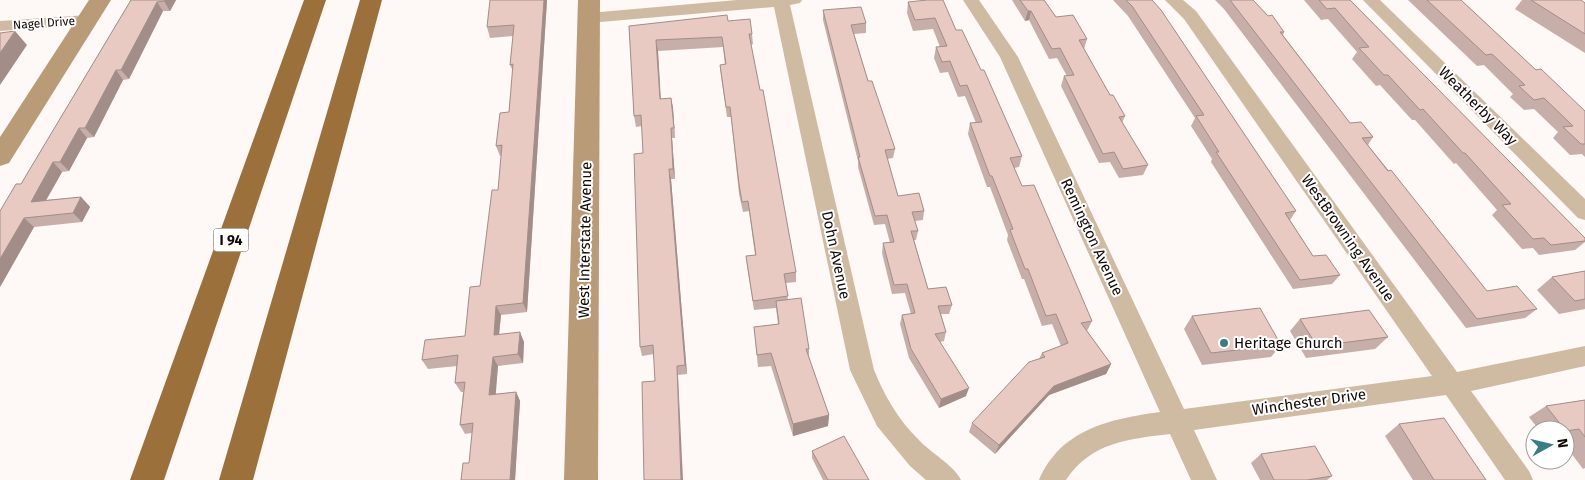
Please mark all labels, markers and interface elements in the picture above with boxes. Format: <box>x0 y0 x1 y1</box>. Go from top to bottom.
street label: Nagel Drive <box>13 14 75 32</box>
street label: Weatherby Way <box>1435 63 1522 150</box>
street label: West Interstate Avenue <box>575 162 595 318</box>
street label: WestBrowning Avenue <box>1298 171 1398 305</box>
street label: Remington Avenue <box>1057 176 1127 298</box>
street label: Dohn Avenue <box>818 209 854 301</box>
road number: I 94 <box>214 228 248 252</box>
place label: Heritage Church <box>1234 334 1343 352</box>
marker: Heritage Church <box>1218 337 1230 349</box>
street label: Winchester Drive <box>1251 385 1367 419</box>
north arrow <box>1525 420 1575 470</box>
text: N <box>1553 437 1571 449</box>

